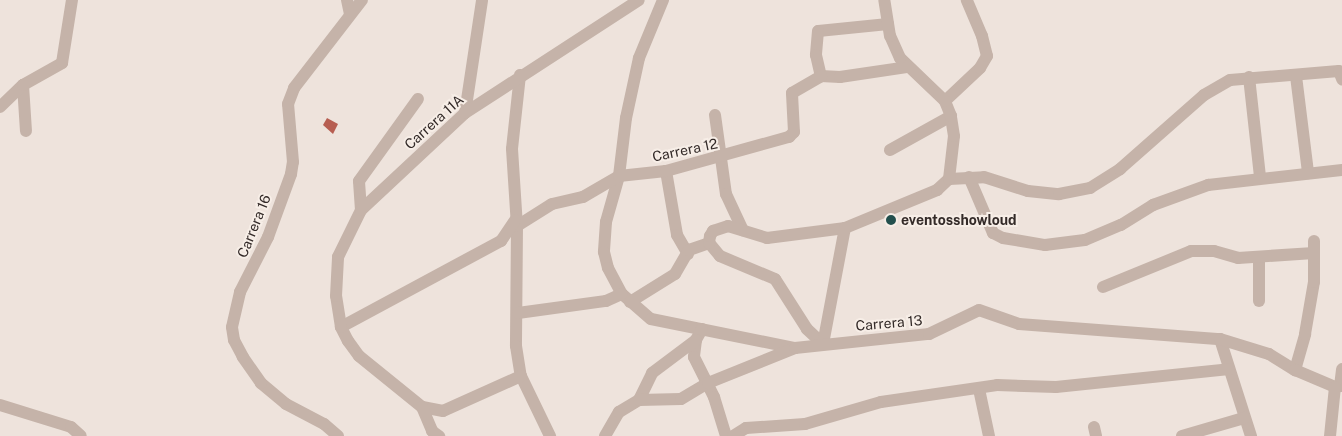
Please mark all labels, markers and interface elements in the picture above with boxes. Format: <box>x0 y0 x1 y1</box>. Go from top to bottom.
street label: Carrera 11A <box>401 91 467 153</box>
street label: Carrera 12 <box>651 135 719 165</box>
street label: Carrera 16 <box>234 192 274 260</box>
place label: eventosshowloud <box>901 212 1017 228</box>
marker: eventosshowloud <box>885 214 897 226</box>
street label: Carrera 13 <box>855 312 923 334</box>

